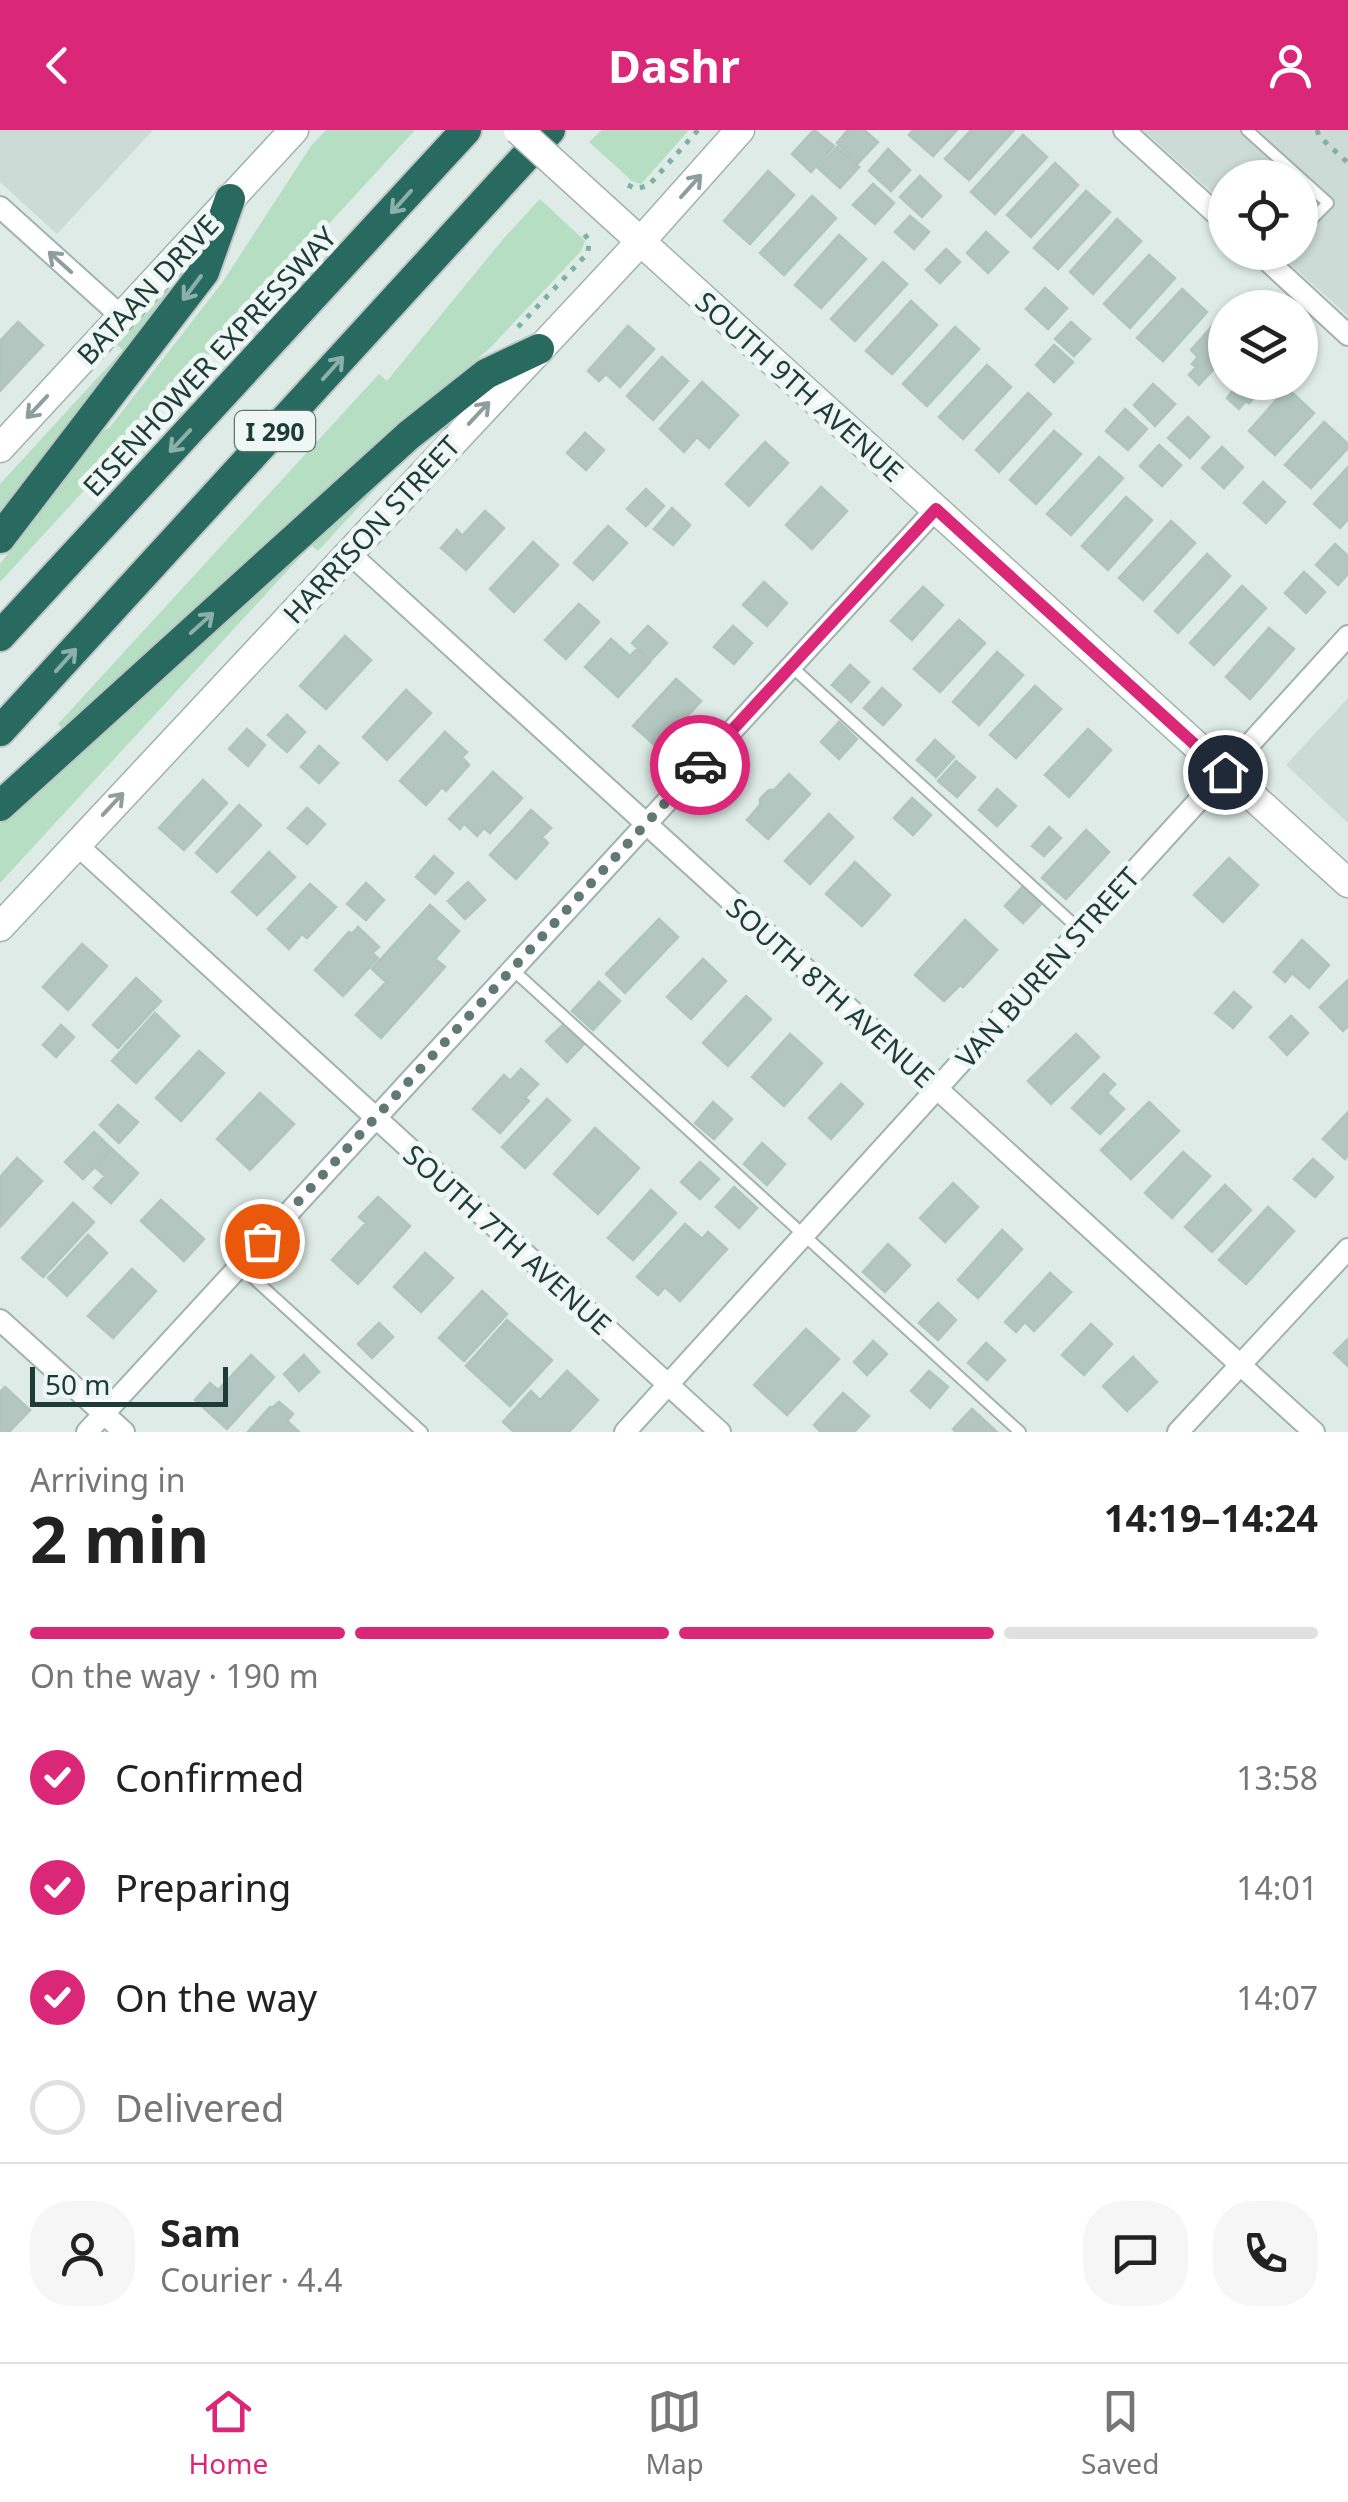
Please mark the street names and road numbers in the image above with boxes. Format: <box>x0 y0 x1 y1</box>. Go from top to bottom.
street label: BATAAN DRIVE <box>68 206 226 372</box>
street label: EISENHOWER EXPRESSWAY <box>74 218 344 504</box>
street label: SOUTH 9TH AVENUE <box>688 282 912 490</box>
road number: I 290 <box>235 411 315 451</box>
street label: HARRISON STREET <box>274 427 468 631</box>
street label: VAN BUREN STREET <box>947 858 1148 1075</box>
street label: SOUTH 8TH AVENUE <box>719 888 943 1096</box>
street label: SOUTH 7TH AVENUE <box>396 1135 620 1343</box>

